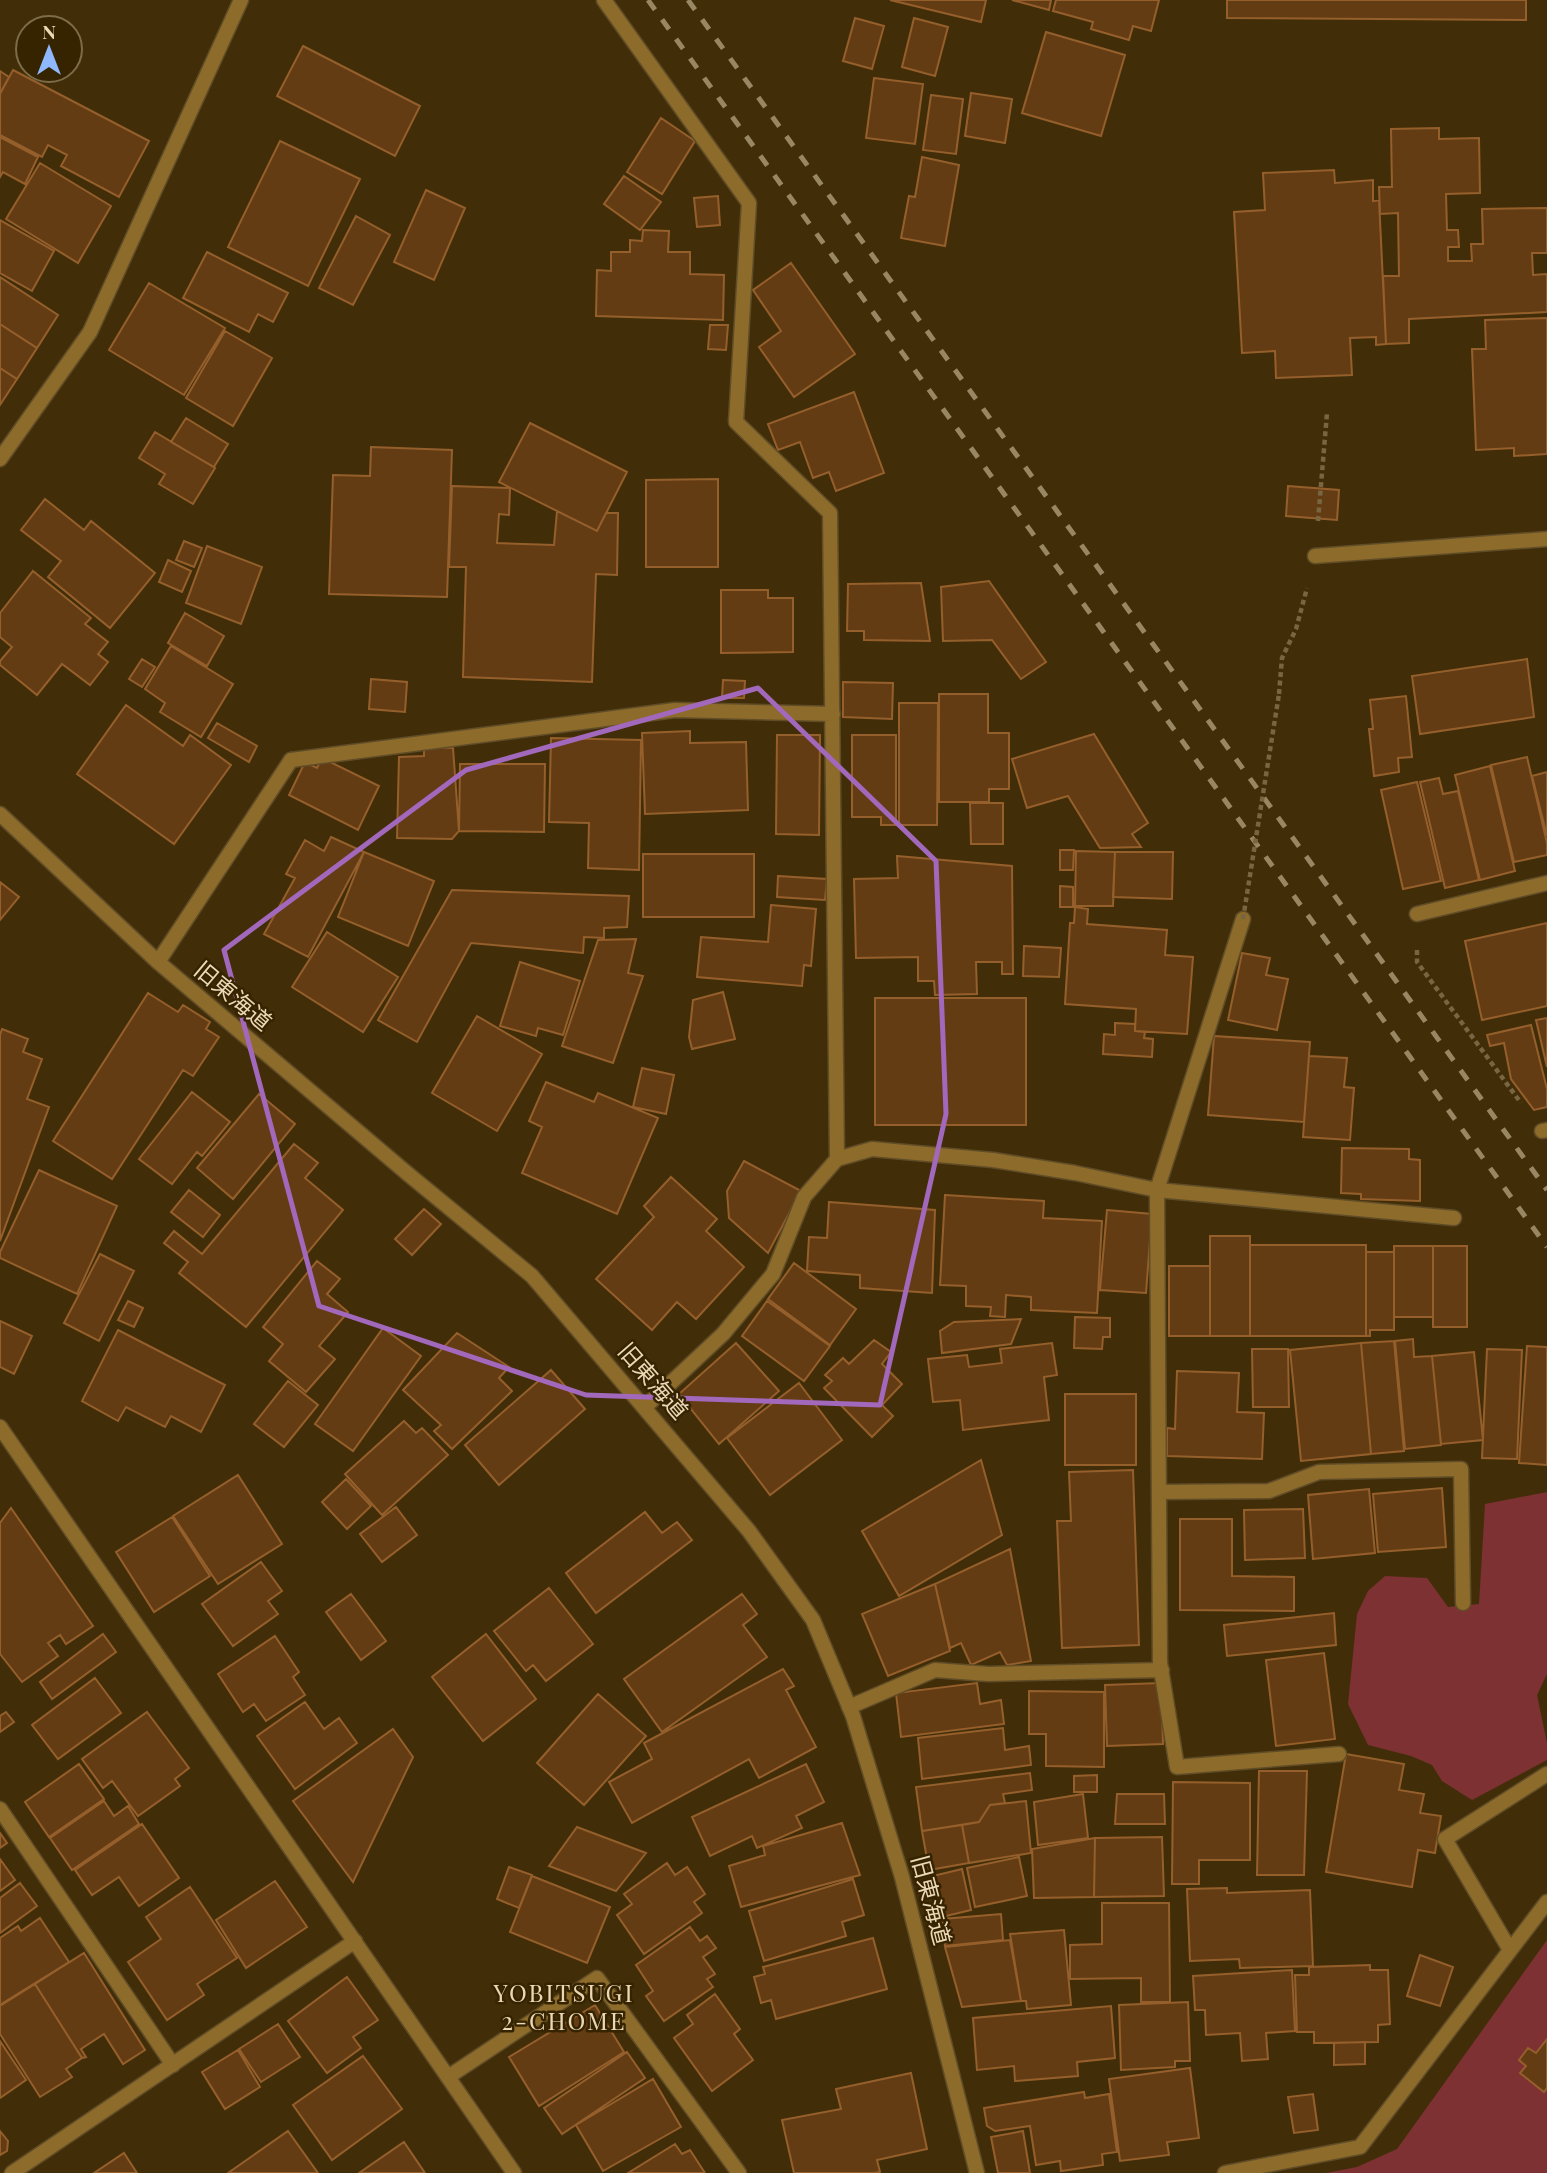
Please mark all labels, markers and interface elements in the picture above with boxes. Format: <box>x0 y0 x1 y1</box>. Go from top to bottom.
north arrow <box>14 14 84 84</box>
text: N <box>42 18 56 44</box>
street label: 旧東海道 <box>189 953 279 1036</box>
street label: 旧東海道 <box>612 1335 696 1425</box>
street label: 旧東海道 <box>906 1851 959 1948</box>
district label: YOBITSUGI 2-CHOME <box>492 1976 635 2036</box>

